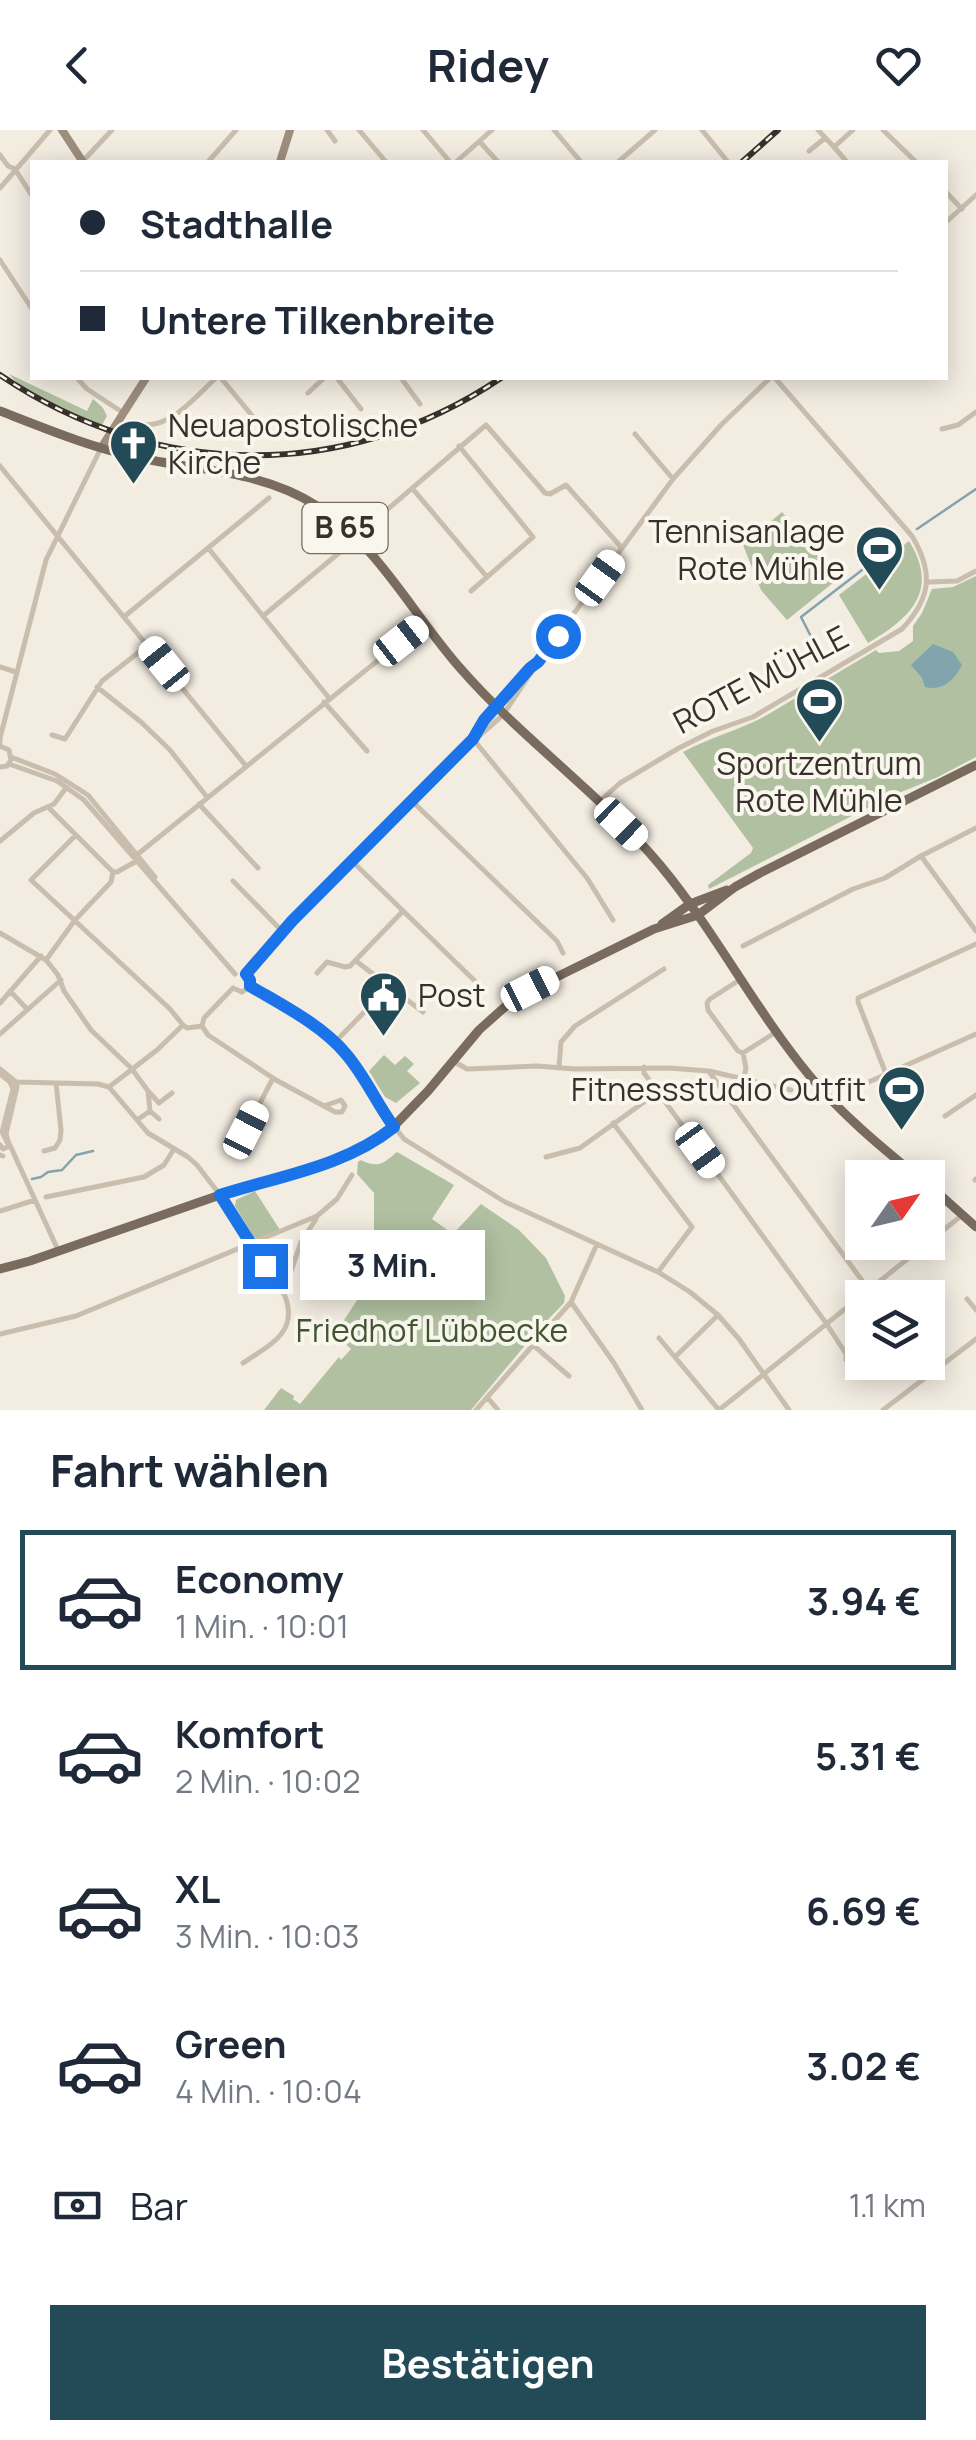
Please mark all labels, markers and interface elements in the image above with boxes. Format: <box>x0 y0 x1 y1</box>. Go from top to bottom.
text: Ridey <box>427 34 549 96</box>
icon: back <box>50 38 105 93</box>
icon: heart <box>871 38 926 93</box>
text: Stadthalle <box>140 197 333 249</box>
text: Untere Tilkenbreite <box>140 293 495 345</box>
place label: Neuapostolische Kirche <box>168 403 418 484</box>
church icon: Neuapostolische Kirche <box>107 418 159 486</box>
road number: B 65 <box>302 503 388 553</box>
place label: Tennisanlage Rote Mühle <box>648 509 845 590</box>
sports icon: Tennisanlage Rote Mühle <box>854 524 906 592</box>
car <box>570 545 630 611</box>
car <box>368 611 434 671</box>
route start <box>536 614 581 659</box>
street label: ROTE MÜHLE <box>665 615 856 744</box>
car <box>133 631 195 697</box>
sports icon: Sportzentrum Rote Mühle <box>793 676 845 744</box>
place label: Sportzentrum Rote Mühle <box>716 741 922 822</box>
car <box>589 792 653 856</box>
car <box>496 962 564 1016</box>
public building icon: Post <box>357 970 409 1038</box>
place label: Post <box>418 973 486 1017</box>
sports icon: Fitnessstudio Outfit <box>875 1064 927 1132</box>
place label: Fitnessstudio Outfit <box>571 1067 866 1111</box>
car <box>219 1096 273 1164</box>
car <box>670 1117 730 1183</box>
north arrow <box>845 1160 945 1260</box>
map controls <box>845 1160 945 1380</box>
callout: 3 Min. <box>300 1231 485 1301</box>
text: 3 Min. <box>347 1243 438 1287</box>
route end <box>243 1244 288 1289</box>
button: layers <box>845 1280 945 1380</box>
park label: Friedhof Lübbecke <box>296 1308 568 1352</box>
text: Fahrt wählen <box>50 1439 329 1501</box>
text: Economy <box>175 1552 344 1604</box>
icon: car <box>55 1555 145 1645</box>
text: 3.94 € <box>807 1574 921 1626</box>
text: 1 Min. · 10:01 <box>175 1604 349 1648</box>
text: Komfort <box>175 1707 324 1759</box>
icon: car <box>55 1710 145 1800</box>
text: 5.31 € <box>815 1729 921 1781</box>
text: 2 Min. · 10:02 <box>175 1759 361 1803</box>
text: XL <box>175 1862 220 1914</box>
icon: car <box>55 1865 145 1955</box>
text: 6.69 € <box>806 1884 921 1936</box>
text: 3 Min. · 10:03 <box>175 1914 359 1958</box>
text: Green <box>175 2017 287 2069</box>
icon: car <box>55 2020 145 2110</box>
text: 3.02 € <box>806 2039 921 2091</box>
text: 4 Min. · 10:04 <box>175 2069 362 2113</box>
icon: cash <box>50 2178 105 2233</box>
text: Bar <box>130 2179 188 2231</box>
text: 1.1 km <box>849 2183 926 2227</box>
button: Bestätigen <box>50 2305 926 2420</box>

